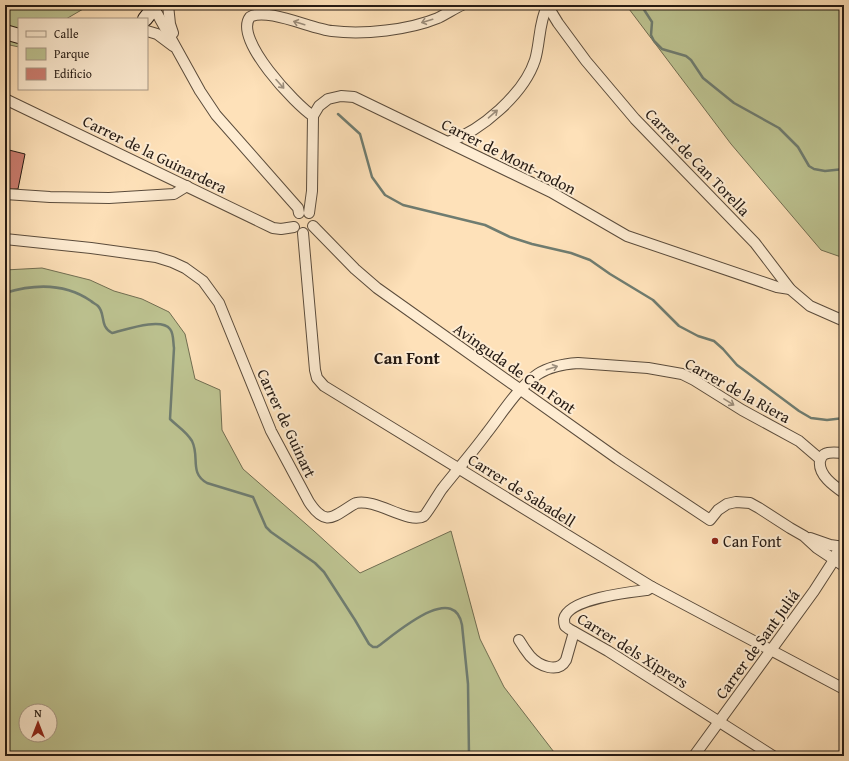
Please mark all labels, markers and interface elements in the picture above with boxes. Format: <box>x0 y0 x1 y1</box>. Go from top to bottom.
legend <box>18 18 148 90</box>
one-way arrow <box>421 18 434 25</box>
one-way arrow <box>293 19 306 26</box>
text: Calle <box>54 25 79 42</box>
text: Parque <box>54 45 90 62</box>
text: Edificio <box>54 65 92 82</box>
one-way arrow <box>276 79 285 90</box>
street label: Carrer de Can Torella <box>640 103 756 222</box>
street label: Carrer de la Guinardera <box>79 109 231 200</box>
one-way arrow <box>488 110 498 119</box>
street label: Carrer de Mont-rodon <box>438 112 580 200</box>
street label: Avinguda de Can Font <box>449 317 582 420</box>
district label: Can Font <box>374 345 440 370</box>
street label: Carrer de la Riera <box>681 351 795 429</box>
one-way arrow <box>546 363 558 371</box>
street label: Carrer de Guinart <box>251 365 323 482</box>
one-way arrow <box>723 399 735 407</box>
street label: Carrer de Sabadell <box>464 447 581 533</box>
place label: Can Font <box>723 529 782 553</box>
marker: Can Font <box>710 536 720 546</box>
street label: Carrer de Sant Juliá <box>709 584 805 704</box>
street label: Carrer dels Xiprers <box>573 606 693 694</box>
north arrow <box>18 703 58 743</box>
text: N <box>34 705 42 721</box>

